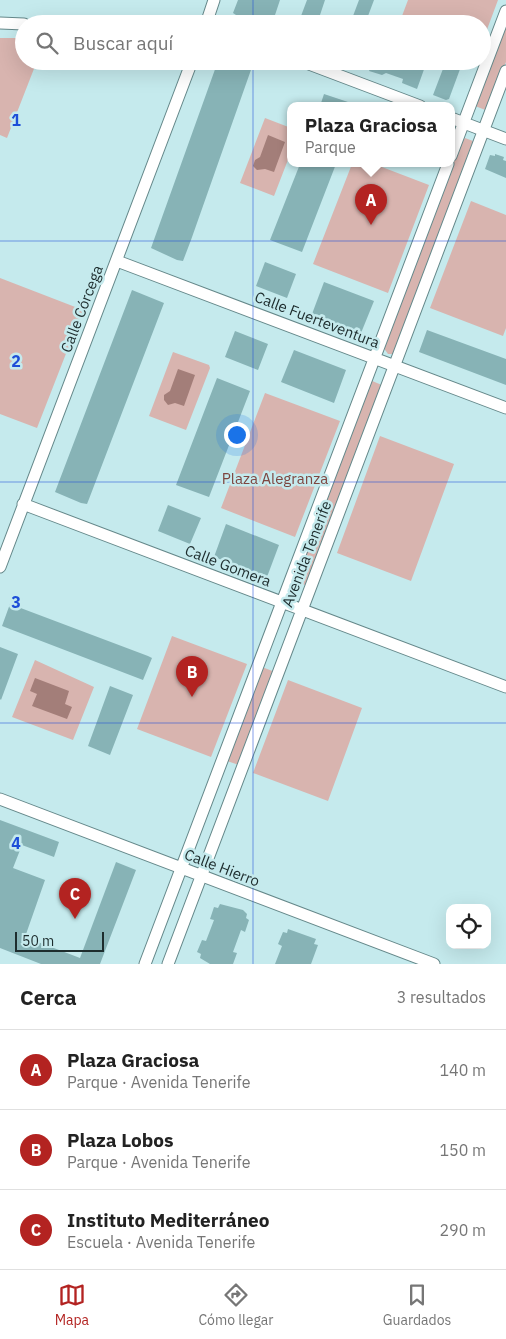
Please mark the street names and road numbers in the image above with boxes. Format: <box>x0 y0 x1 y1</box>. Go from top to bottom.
street label: Calle Córcega <box>56 263 107 355</box>
street label: Calle Fuerteventura <box>252 287 382 352</box>
street label: Avenida Tenerife <box>278 498 336 610</box>
street label: Calle Gomera <box>182 540 274 591</box>
street label: Calle Hierro <box>182 844 263 891</box>

